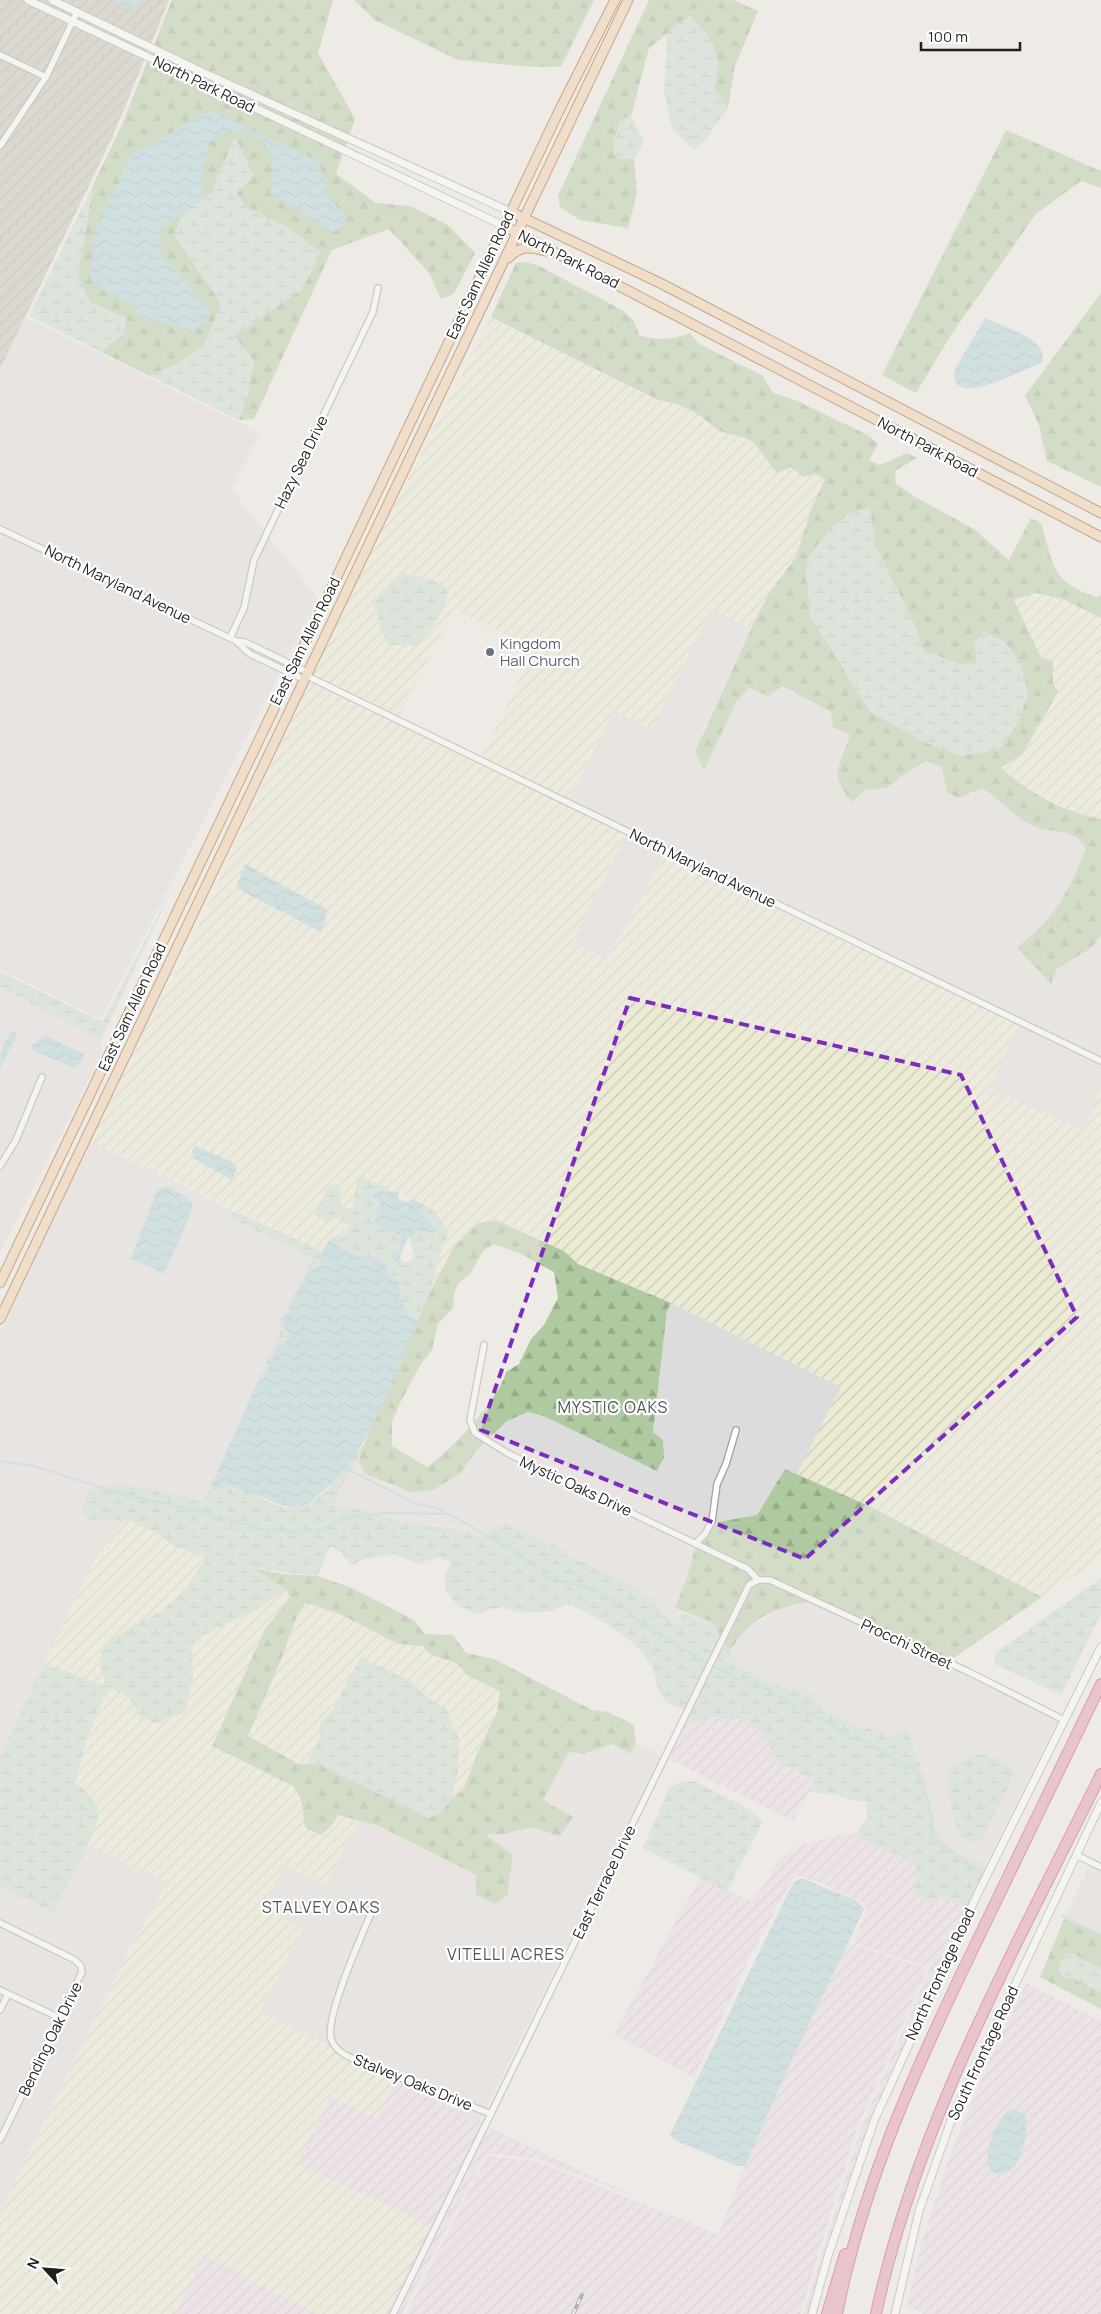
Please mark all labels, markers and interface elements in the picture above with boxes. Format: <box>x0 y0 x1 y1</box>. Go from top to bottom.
scale bar <box>921 20 1020 52</box>
text: 100 m <box>928 26 968 47</box>
street label: North Park Road <box>150 50 258 118</box>
street label: East Sam Allen Road <box>441 207 519 343</box>
street label: North Park Road <box>515 224 623 294</box>
street label: Hazy Sea Drive <box>269 412 333 512</box>
street label: North Park Road <box>874 412 982 482</box>
street label: North Maryland Avenue <box>41 539 195 629</box>
street label: East Sam Allen Road <box>265 574 345 708</box>
place label: Kingdom Hall Church <box>500 633 580 671</box>
marker: Kingdom Hall Church <box>484 646 496 658</box>
street label: North Maryland Avenue <box>626 823 780 913</box>
street label: East Sam Allen Road <box>93 939 171 1075</box>
district label: MYSTIC OAKS <box>558 1396 668 1418</box>
street label: Mystic Oaks Drive <box>516 1451 636 1521</box>
street label: Procchi Street <box>858 1614 956 1674</box>
street label: East Terrace Drive <box>567 1821 641 1942</box>
district label: STALVEY OAKS <box>262 1896 380 1918</box>
street label: North Frontage Road <box>900 1904 980 2044</box>
district label: VITELLI ACRES <box>447 1943 565 1965</box>
street label: Bending Oak Drive <box>13 1978 87 2100</box>
street label: South Frontage Road <box>943 1982 1023 2124</box>
street label: Stalvey Oaks Drive <box>350 2049 476 2115</box>
north arrow <box>20 2244 70 2294</box>
text: N <box>22 2254 44 2272</box>

